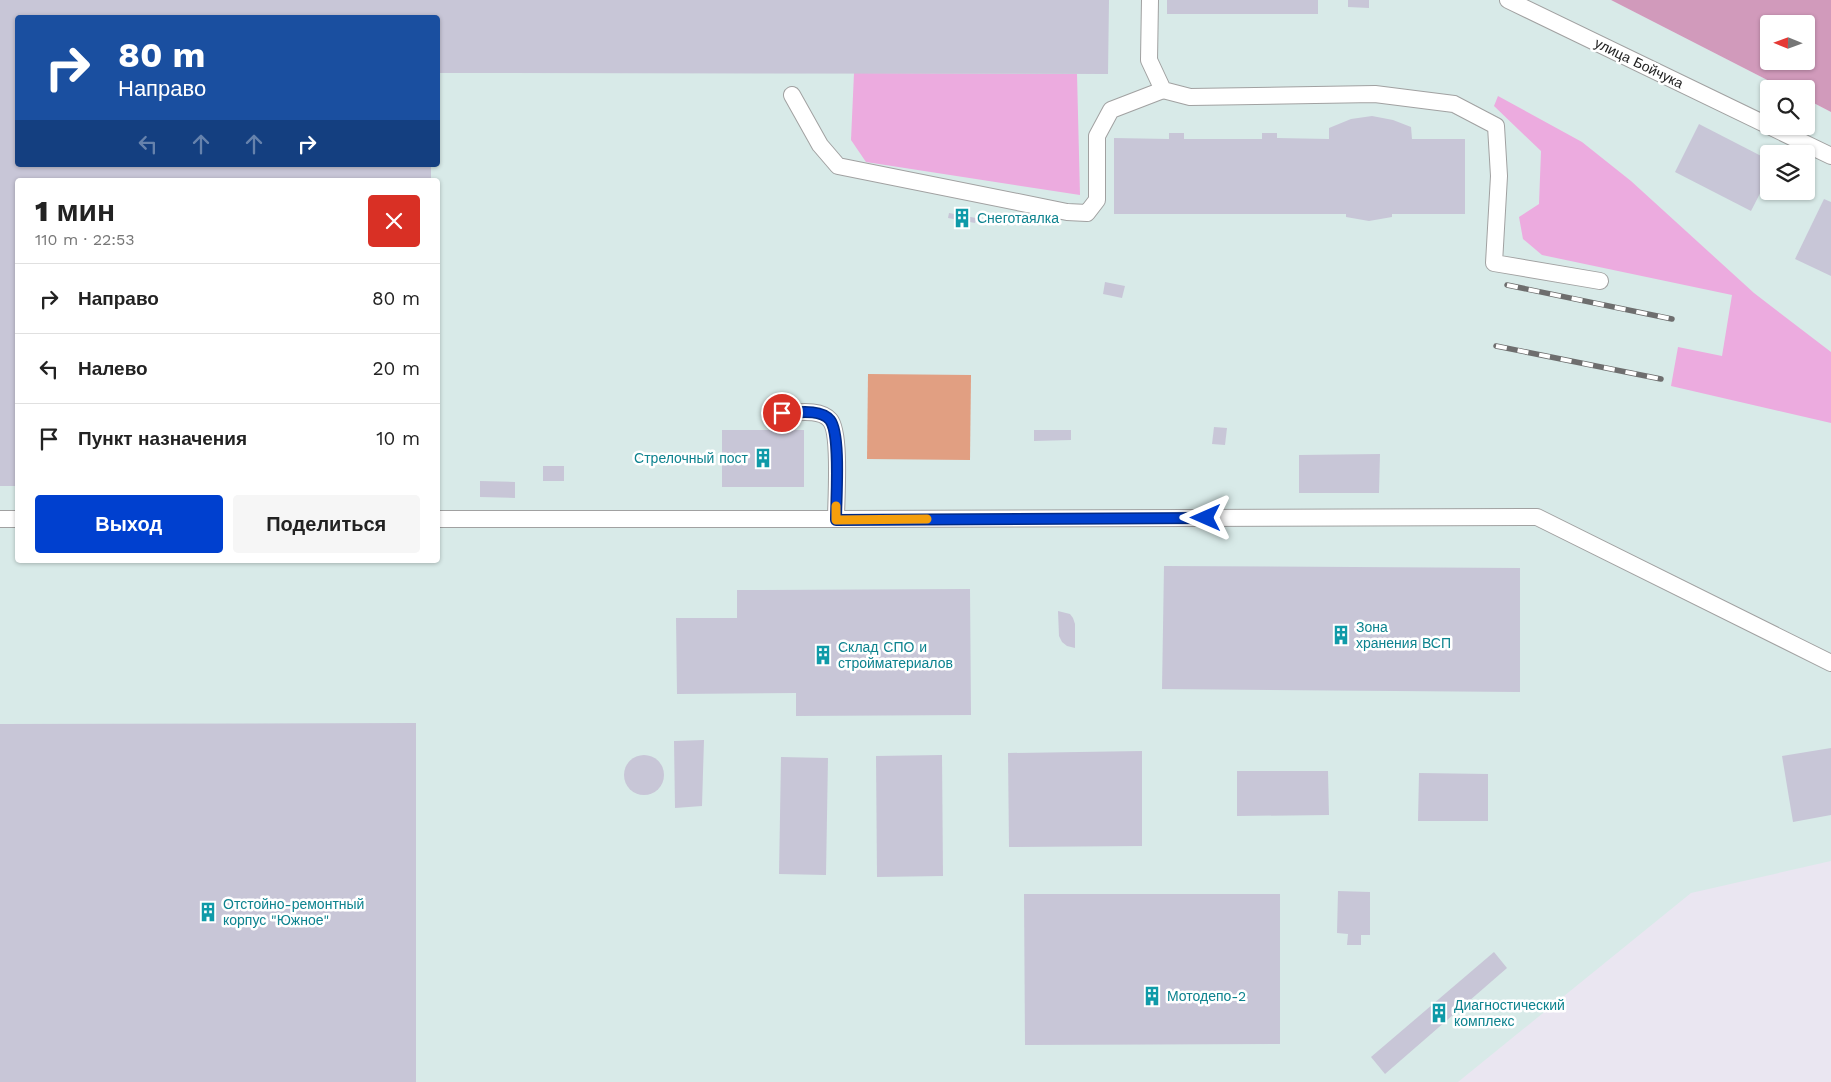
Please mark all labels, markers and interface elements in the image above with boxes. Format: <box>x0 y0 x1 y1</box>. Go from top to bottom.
north arrow <box>1760 15 1815 70</box>
map controls <box>1760 15 1815 200</box>
text: 80 m <box>118 34 205 76</box>
icon: right <box>35 35 100 100</box>
street label: улица Бойчука <box>1592 35 1686 91</box>
text: Направо <box>118 76 206 101</box>
button: search <box>1760 80 1815 135</box>
icon: left <box>134 130 162 158</box>
icon: ahead <box>187 130 215 158</box>
icon: ahead <box>240 130 268 158</box>
icon: right <box>293 130 321 158</box>
button: layers <box>1760 145 1815 200</box>
text: 1 мин <box>35 193 115 228</box>
button: close <box>368 195 420 247</box>
building icon: Снеготаялка <box>951 207 973 229</box>
place label: Снеготаялка <box>977 210 1059 226</box>
text: 110 m · 22:53 <box>35 230 135 249</box>
icon: right <box>35 285 63 313</box>
text: Направо <box>78 287 159 310</box>
text: 80 m <box>372 287 420 310</box>
icon: left <box>35 355 63 383</box>
text: Налево <box>78 357 148 380</box>
text: 20 m <box>373 357 420 380</box>
pin <box>761 392 803 434</box>
icon: arrive <box>768 399 796 427</box>
icon: arrive <box>35 425 63 453</box>
text: Пункт назначения <box>78 427 247 450</box>
text: 10 m <box>376 427 420 450</box>
building icon: Стрелочный пост <box>752 447 774 469</box>
place label: Стрелочный пост <box>634 450 749 466</box>
position arrow <box>1179 491 1231 543</box>
button: Выход <box>35 495 223 553</box>
button: Поделиться <box>233 495 420 553</box>
place label: Зона хранения ВСП <box>1356 619 1451 651</box>
building icon: Зона хранения ВСП <box>1330 624 1352 646</box>
place label: Склад СПО и стройматериалов <box>838 639 953 671</box>
building icon: Склад СПО и стройматериалов <box>812 644 834 666</box>
place label: Отстойно-ремонтный корпус "Южное" <box>223 896 364 928</box>
building icon: Отстойно-ремонтный корпус "Южное" <box>197 901 219 923</box>
building icon: Мотодепо-2 <box>1141 985 1163 1007</box>
place label: Мотодепо-2 <box>1167 988 1246 1004</box>
place label: Диагностический комплекс <box>1454 997 1565 1029</box>
building icon: Диагностический комплекс <box>1428 1002 1450 1024</box>

